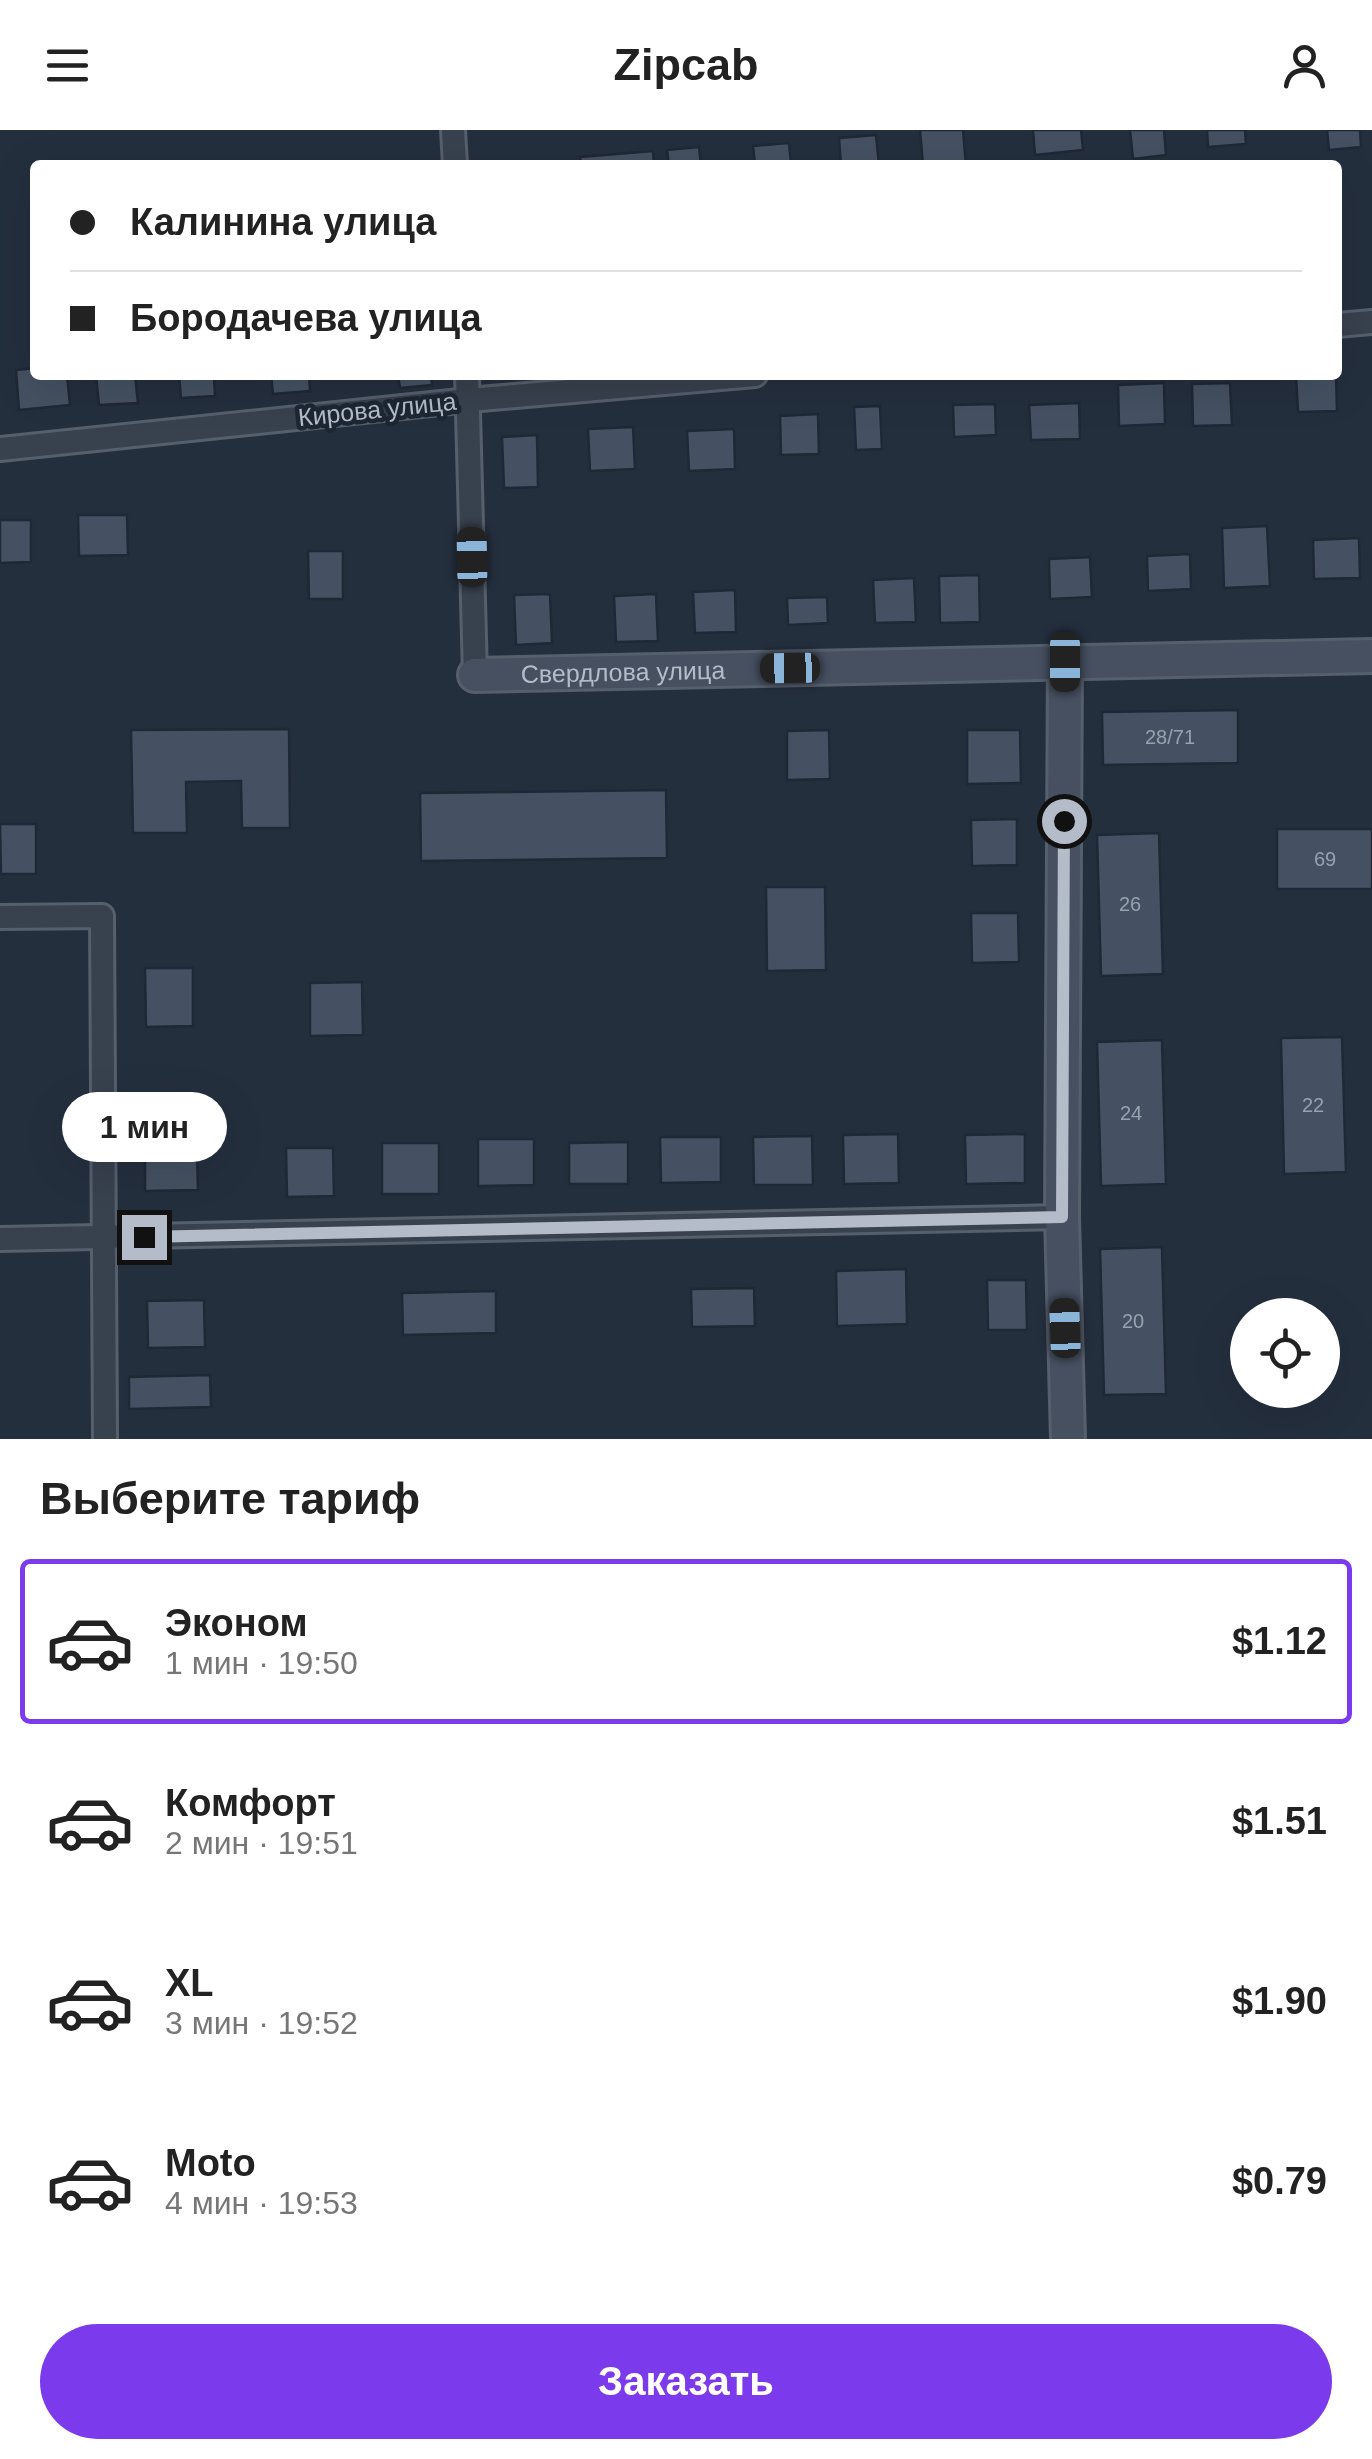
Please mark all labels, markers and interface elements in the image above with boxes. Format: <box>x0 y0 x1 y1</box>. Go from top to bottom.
icon: menu <box>40 38 95 93</box>
icon: person <box>1277 38 1332 93</box>
text: Zipcab <box>613 39 759 90</box>
text: Калинина улица <box>130 201 436 243</box>
text: Бородачева улица <box>130 297 482 339</box>
street label: Кирова улица <box>297 387 458 431</box>
car <box>456 527 488 587</box>
car <box>1050 632 1080 692</box>
car <box>760 652 820 684</box>
street label: Свердлова улица <box>521 656 725 688</box>
house number: 28/71 <box>1145 726 1195 748</box>
route start <box>1042 799 1087 844</box>
house number: 69 <box>1314 848 1336 870</box>
house number: 26 <box>1119 893 1141 915</box>
callout: 1 мин <box>62 1092 226 1162</box>
house number: 22 <box>1302 1094 1324 1116</box>
house number: 24 <box>1120 1102 1142 1124</box>
text: 1 мин <box>100 1109 189 1145</box>
route end <box>122 1215 167 1260</box>
car <box>1049 1297 1081 1359</box>
map controls <box>1230 1298 1340 1408</box>
button: locate <box>1230 1298 1340 1408</box>
house number: 20 <box>1122 1310 1144 1332</box>
text: Выберите тариф <box>40 1473 420 1524</box>
icon: car <box>45 1597 135 1687</box>
text: Эконом <box>165 1602 308 1644</box>
text: $1.12 <box>1232 1620 1327 1662</box>
text: 1 мин · 19:50 <box>165 1645 358 1681</box>
icon: car <box>45 1777 135 1867</box>
text: Комфорт <box>165 1782 336 1824</box>
text: $1.51 <box>1232 1800 1327 1842</box>
text: 2 мин · 19:51 <box>165 1825 358 1861</box>
icon: car <box>45 1957 135 2047</box>
text: XL <box>165 1962 214 2004</box>
text: $1.90 <box>1232 1980 1327 2022</box>
text: 3 мин · 19:52 <box>165 2005 358 2041</box>
icon: car <box>45 2137 135 2227</box>
text: Moto <box>165 2142 256 2184</box>
text: $0.79 <box>1232 2160 1327 2202</box>
text: 4 мин · 19:53 <box>165 2185 358 2221</box>
button: Заказать <box>40 2324 1332 2439</box>

